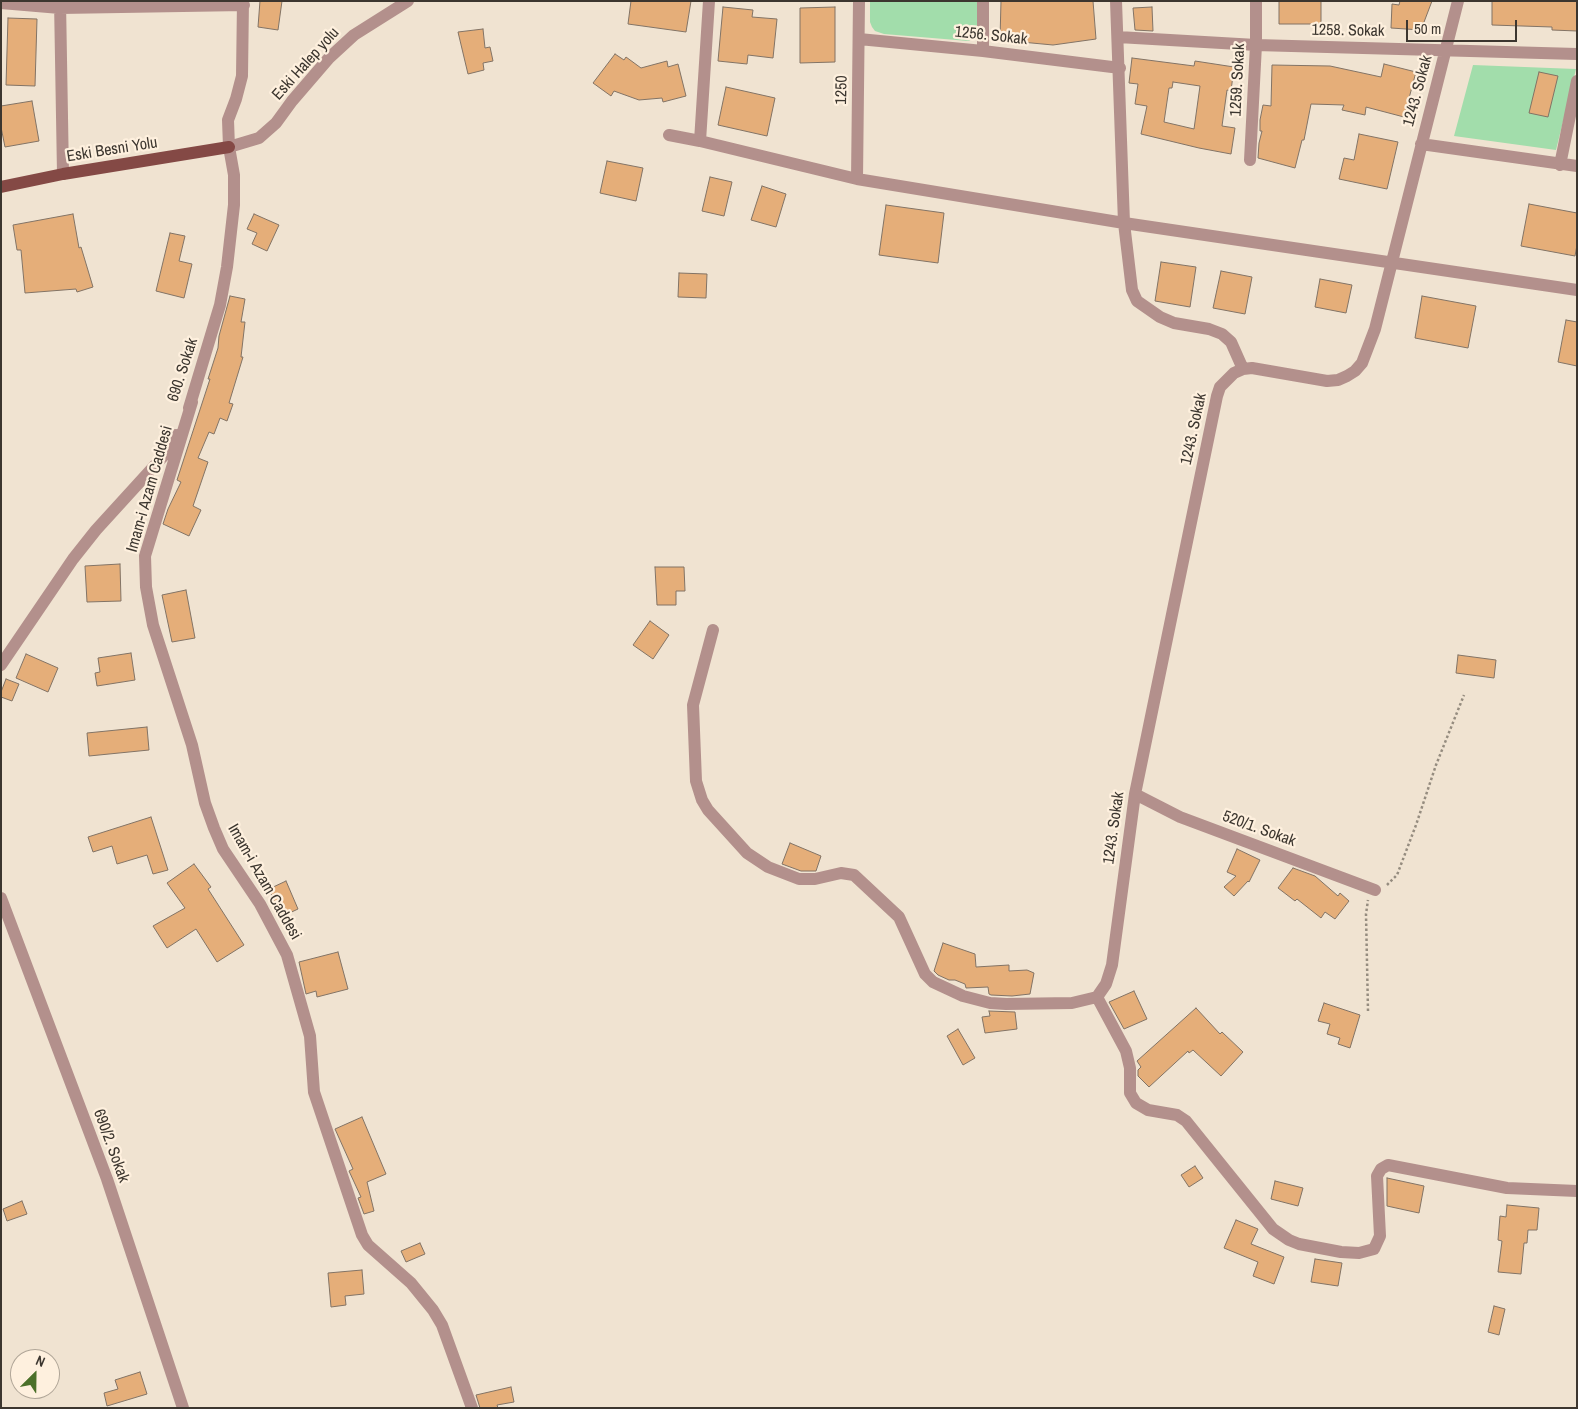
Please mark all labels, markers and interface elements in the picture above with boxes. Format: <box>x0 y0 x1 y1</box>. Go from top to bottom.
scale bar <box>1408 10 1519 42</box>
text: 50 m <box>1414 18 1441 39</box>
street label: 1258. Sokak <box>1311 21 1385 41</box>
street label: 1256. Sokak <box>954 23 1028 49</box>
street label: Eski Halep yolu <box>268 24 344 104</box>
street label: 1259. Sokak <box>1227 43 1249 117</box>
street label: 1243. Sokak <box>1399 53 1437 129</box>
street label: 1250 <box>832 75 852 105</box>
street label: Eski Besni Yolu <box>65 133 159 167</box>
street label: 690. Sokak <box>164 336 202 404</box>
street label: 1243. Sokak <box>1177 391 1211 467</box>
street label: Imam-i Azam Caddesi <box>123 424 177 554</box>
street label: 1243. Sokak <box>1099 791 1129 865</box>
street label: 520/1. Sokak <box>1220 807 1298 851</box>
street label: Imam-i Azam Caddesi <box>223 821 305 943</box>
street label: 690/2. Sokak <box>89 1107 133 1185</box>
north arrow <box>10 1349 60 1399</box>
text: N <box>33 1351 48 1371</box>

